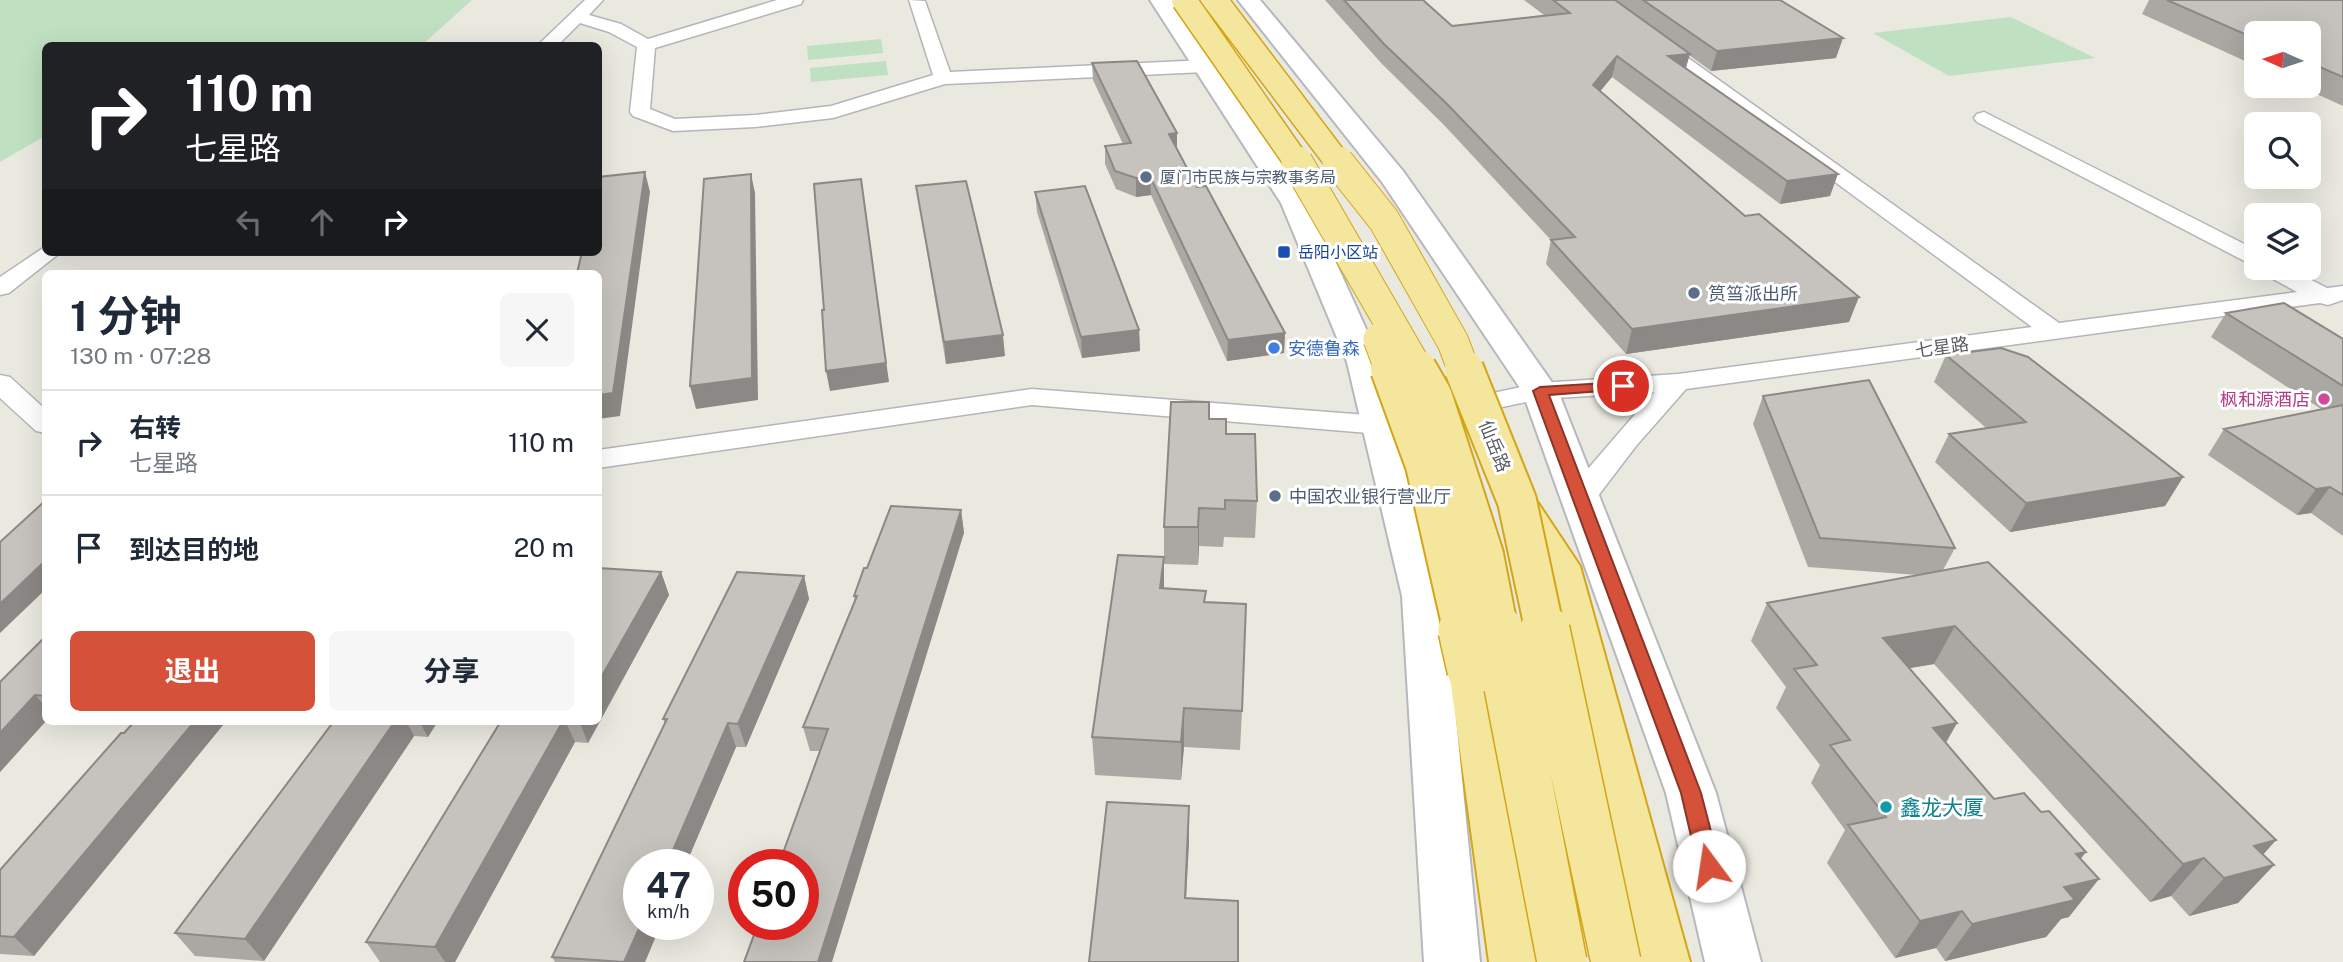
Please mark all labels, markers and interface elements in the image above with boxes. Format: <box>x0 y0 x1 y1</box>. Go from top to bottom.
north arrow <box>2244 21 2320 98</box>
map controls <box>2244 21 2321 280</box>
text: 110 m <box>185 64 313 122</box>
icon: right <box>70 70 161 161</box>
button: search <box>2244 112 2321 189</box>
text: 七星路 <box>185 130 281 167</box>
place label: 厦门市民族与宗教事务局 <box>1160 168 1336 187</box>
marker: 厦门市民族与宗教事务局 <box>1138 169 1154 185</box>
icon: left <box>230 203 268 241</box>
icon: ahead <box>303 203 341 241</box>
icon: right <box>376 203 414 241</box>
button: layers <box>2244 203 2321 280</box>
place label: 岳阳小区站 <box>1298 243 1378 262</box>
marker: 岳阳小区站 <box>1276 244 1292 260</box>
place label: 筼筜派出所 <box>1708 283 1798 304</box>
marker: 筼筜派出所 <box>1686 285 1702 301</box>
text: 1 分钟 <box>70 291 181 340</box>
button: close <box>500 293 574 367</box>
street label: 七星路 <box>1914 333 1970 361</box>
place label: 安德鲁森 <box>1288 338 1360 359</box>
marker: 安德鲁森 <box>1266 340 1282 356</box>
text: 130 m · 07:28 <box>70 342 211 369</box>
pin <box>1593 356 1653 416</box>
icon: arrive <box>1604 367 1642 405</box>
place label: 枫和源酒店 <box>2220 389 2310 410</box>
marker: 枫和源酒店 <box>2316 391 2332 407</box>
text: 右转 <box>129 412 181 443</box>
street label: 仙岳路 <box>1475 417 1515 475</box>
icon: right <box>70 424 108 462</box>
text: 110 m <box>508 427 574 458</box>
text: 七星路 <box>129 449 198 476</box>
place label: 中国农业银行营业厅 <box>1289 486 1451 507</box>
marker: 中国农业银行营业厅 <box>1267 488 1283 504</box>
icon: arrive <box>70 529 108 567</box>
text: 20 m <box>514 532 574 563</box>
text: 到达目的地 <box>129 534 259 565</box>
button: 退出 <box>70 631 315 711</box>
button: 分享 <box>329 631 574 711</box>
place label: 鑫龙大厦 <box>1900 795 1984 820</box>
marker: 鑫龙大厦 <box>1878 799 1894 815</box>
position arrow <box>1672 829 1746 903</box>
speed limit sign: 50 <box>728 849 819 940</box>
text: 47 <box>646 865 691 906</box>
text: km/h <box>647 901 690 922</box>

